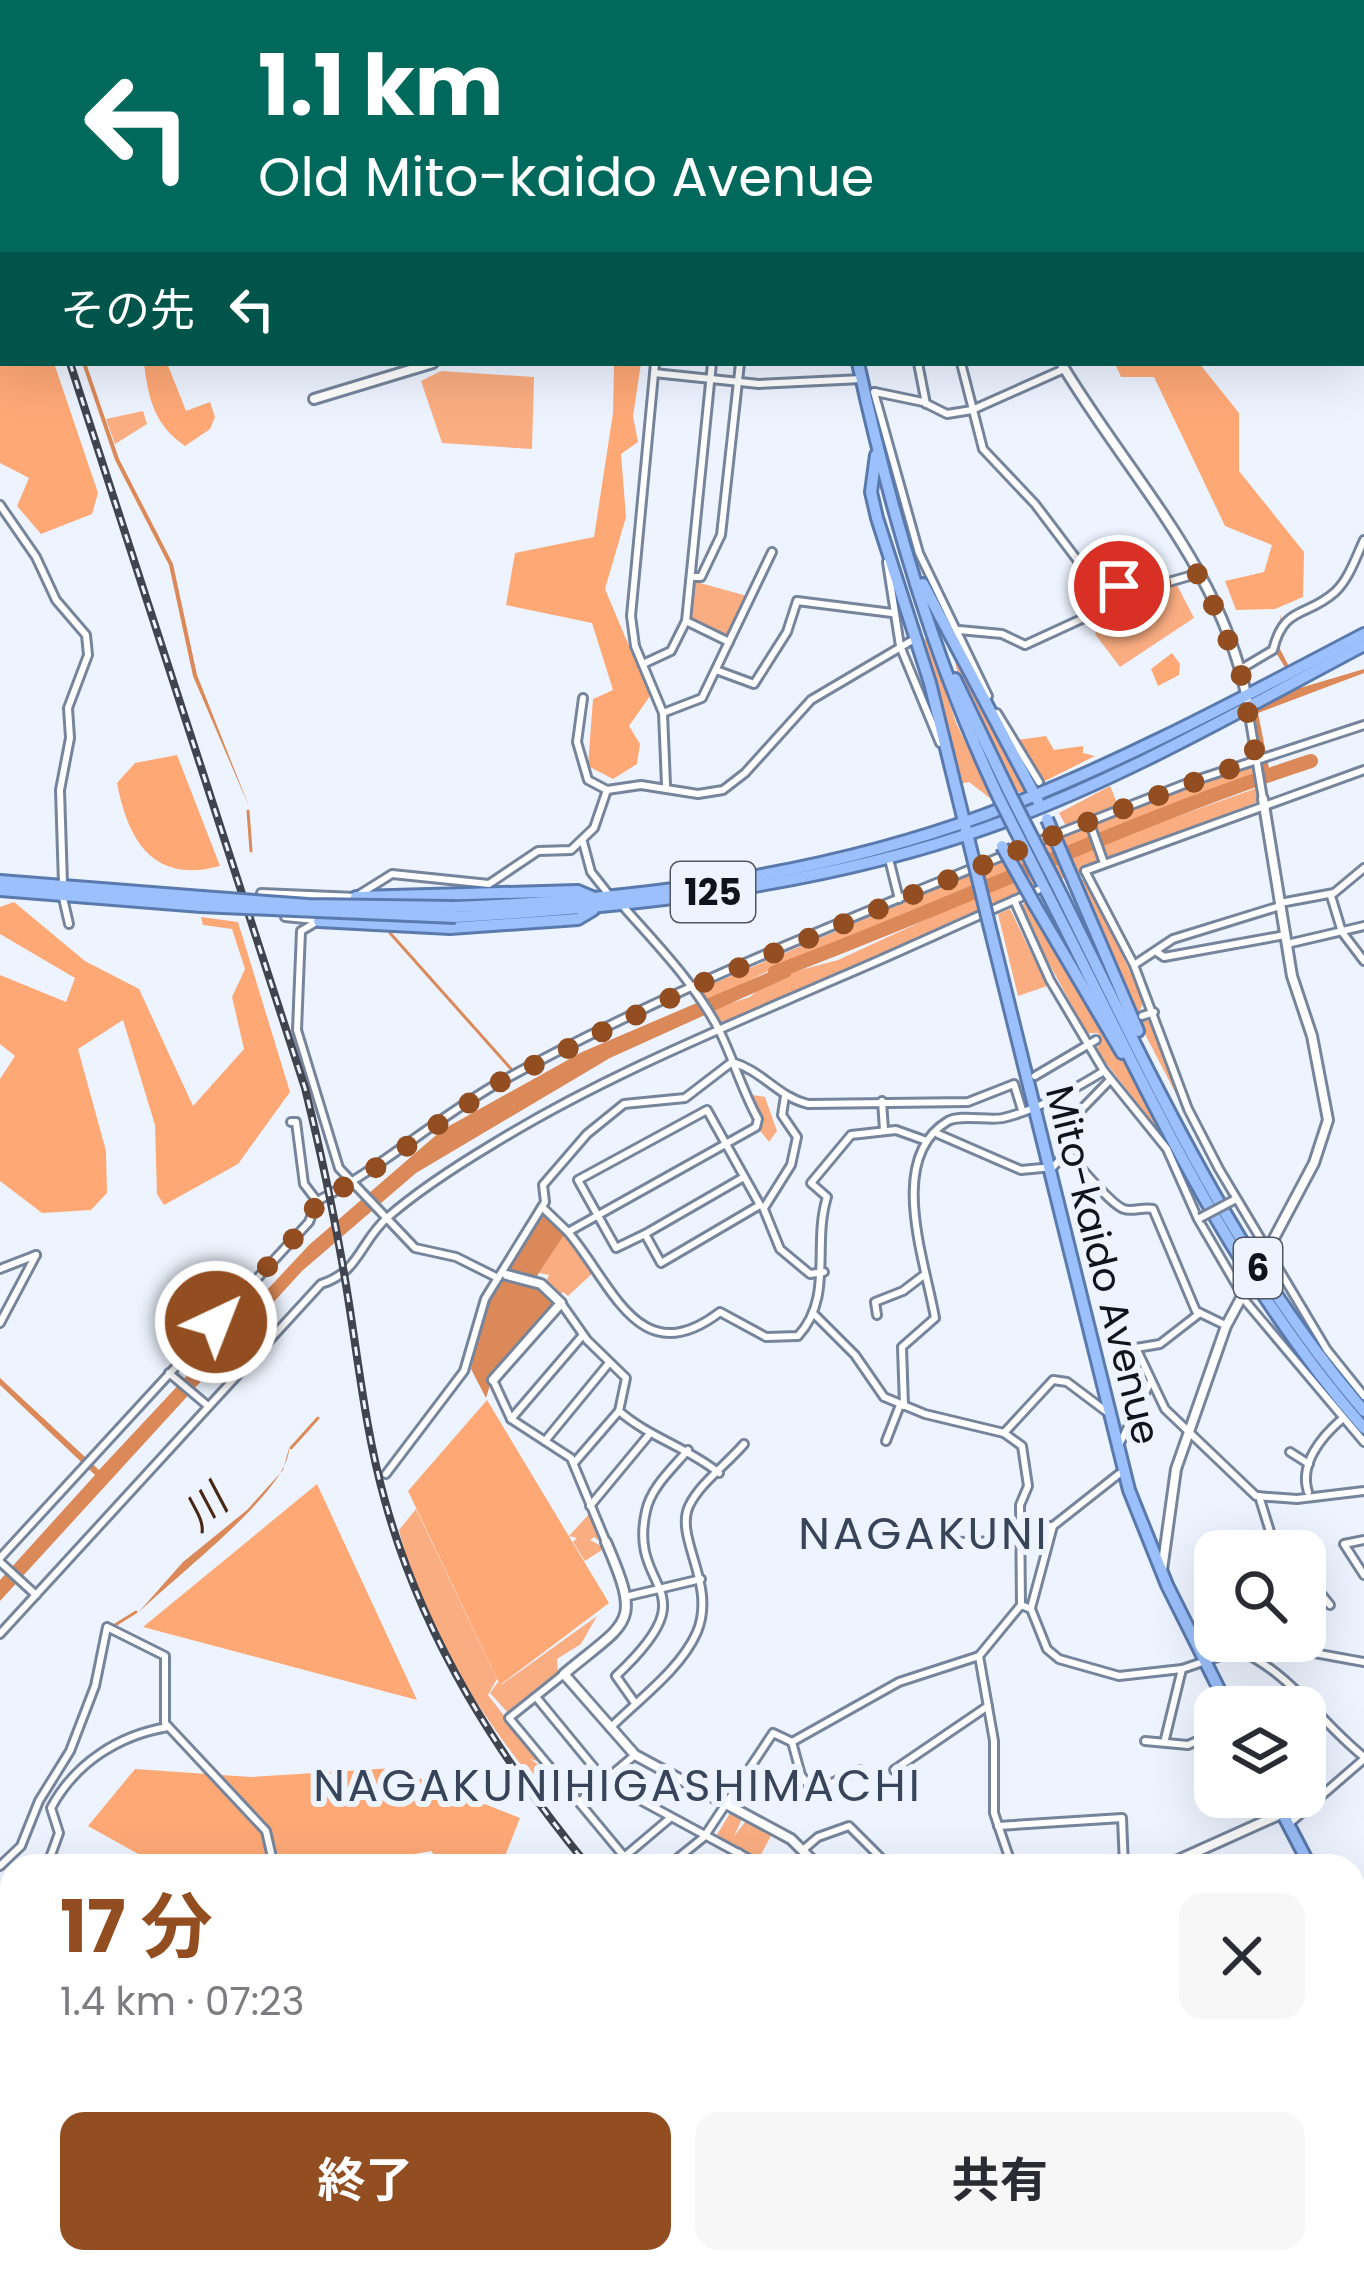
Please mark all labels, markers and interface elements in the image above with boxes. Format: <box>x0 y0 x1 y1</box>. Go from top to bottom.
text: 1.1 km <box>258 27 504 144</box>
icon: left <box>60 48 216 204</box>
text: Old Mito-kaido Avenue <box>258 139 874 215</box>
icon: left <box>219 276 285 342</box>
text: その先 <box>60 279 195 342</box>
pin <box>1068 535 1170 637</box>
icon: arrive <box>1086 553 1152 619</box>
road number: 125 <box>671 862 755 922</box>
street label: Mito-kaido Avenue <box>1032 1080 1174 1450</box>
road number: 6 <box>1234 1238 1282 1298</box>
position arrow <box>153 1259 279 1385</box>
water label: 川 <box>170 1469 243 1544</box>
district label: NAGAKUNI <box>798 1502 1050 1565</box>
map controls <box>1194 1530 1326 1818</box>
button: search <box>1194 1530 1326 1662</box>
button: layers <box>1194 1686 1326 1818</box>
district label: NAGAKUNIHIGASHIMACHI <box>313 1754 923 1817</box>
text: 17 分 <box>60 1876 213 1977</box>
button: close <box>1179 1893 1305 2019</box>
text: 1.4 km · 07:23 <box>60 1974 304 2029</box>
button: 終了 <box>60 2112 671 2250</box>
button: 共有 <box>695 2112 1305 2250</box>

